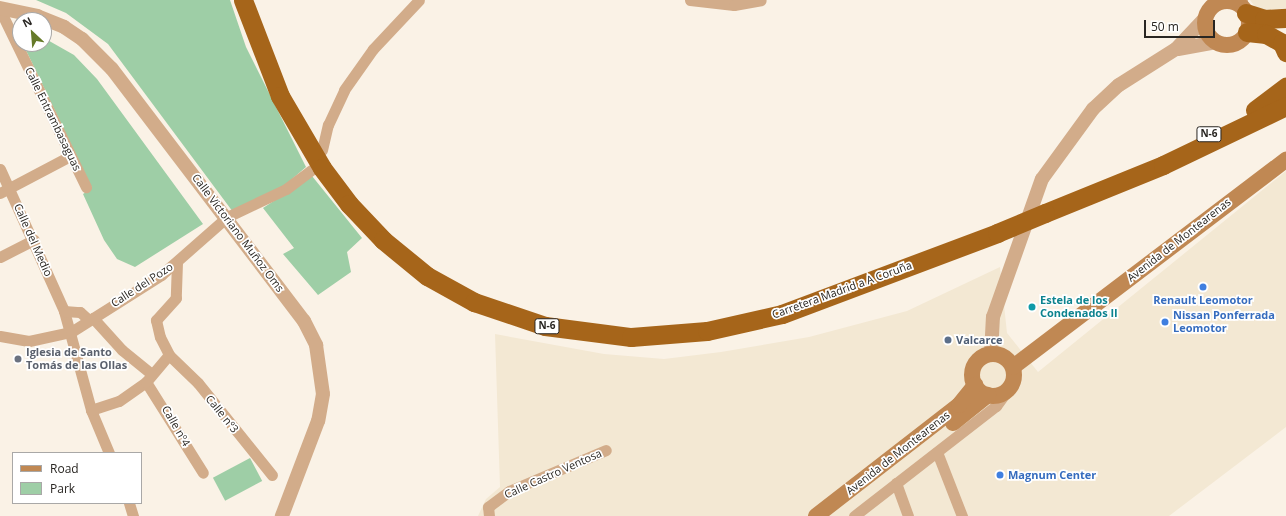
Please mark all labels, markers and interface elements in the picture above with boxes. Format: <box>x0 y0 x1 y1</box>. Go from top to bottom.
north arrow <box>12 12 52 52</box>
scale bar <box>1146 12 1217 38</box>
text: N <box>20 13 34 30</box>
text: 50 m <box>1151 18 1179 35</box>
street label: Calle Entrambasaguas <box>22 65 84 173</box>
road number: N-6 <box>1196 126 1222 142</box>
street label: Calle Victoriano Muñoz Oms <box>189 171 287 295</box>
street label: Avenida de Montearenas <box>1125 195 1233 285</box>
street label: Calle del Medio <box>11 202 55 278</box>
street label: Carretera Madrid a A Coruña <box>770 259 914 321</box>
street label: Calle del Pozo <box>109 260 175 310</box>
marker: Renault Leomotor <box>1198 282 1208 292</box>
place label: Renault Leomotor <box>1153 293 1253 307</box>
place label: Estela de los Condenados II <box>1040 294 1118 320</box>
marker: Estela de los Condenados II <box>1027 302 1037 312</box>
place label: Nissan Ponferrada Leomotor <box>1173 309 1275 335</box>
marker: Nissan Ponferrada Leomotor <box>1160 317 1170 327</box>
road number: N-6 <box>534 318 560 334</box>
place label: Valcarce <box>956 333 1003 347</box>
marker: Valcarce <box>943 335 953 345</box>
place label: Iglesia de Santo Tomás de las Ollas <box>26 346 127 372</box>
marker: Iglesia de Santo Tomás de las Ollas <box>13 354 23 364</box>
street label: Calle nº3 <box>203 392 241 436</box>
street label: Calle nº4 <box>159 403 193 449</box>
street label: Avenida de Montearenas <box>844 408 952 498</box>
street label: Calle Castro Ventosa <box>502 447 604 501</box>
legend <box>12 452 142 504</box>
text: Road <box>50 460 79 477</box>
place label: Magnum Center <box>1008 468 1096 482</box>
marker: Magnum Center <box>995 470 1005 480</box>
text: Park <box>50 480 75 497</box>

